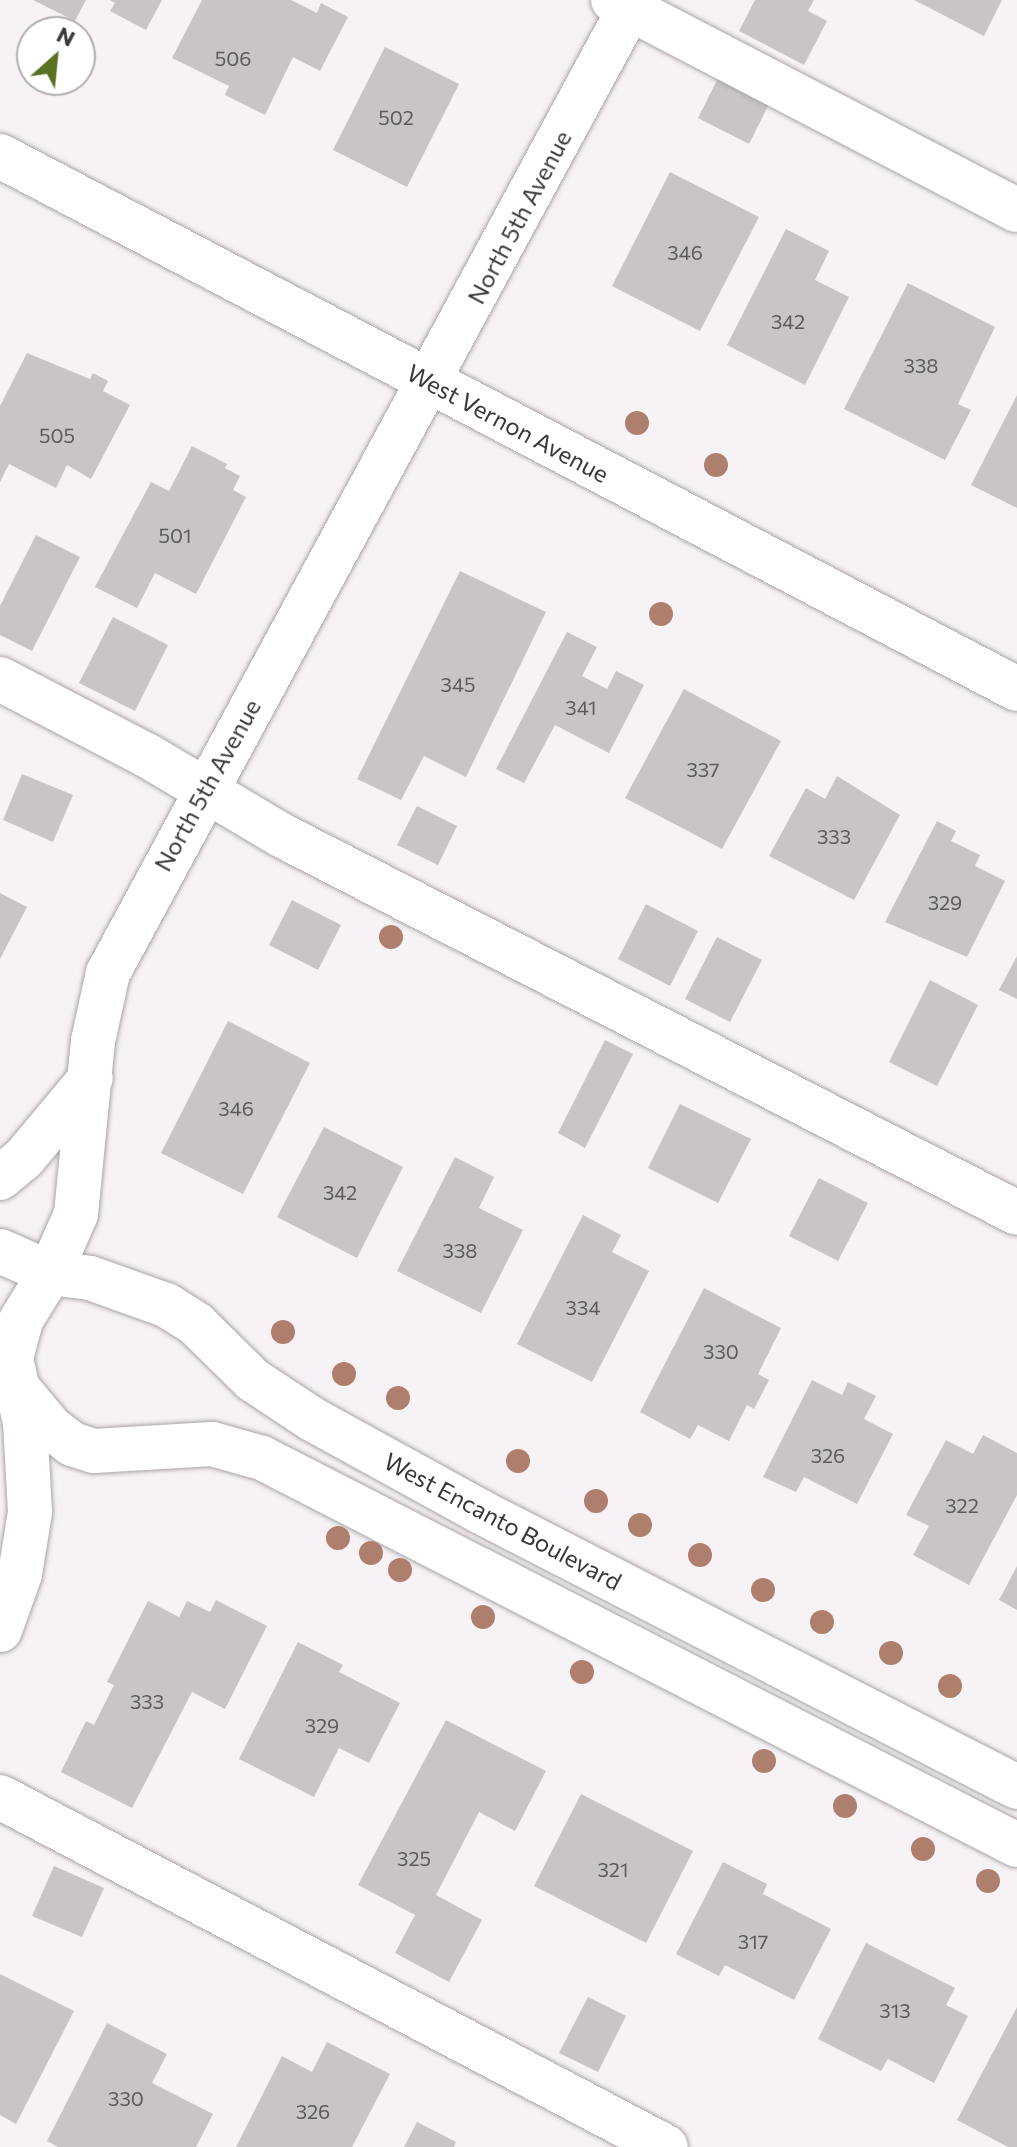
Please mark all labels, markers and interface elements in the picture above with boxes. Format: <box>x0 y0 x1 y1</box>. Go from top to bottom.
north arrow <box>16 16 96 96</box>
text: N <box>53 20 80 52</box>
house number: 506 <box>215 46 251 70</box>
house number: 502 <box>378 105 414 129</box>
street label: North 5th Avenue <box>461 125 577 309</box>
house number: 346 <box>667 240 703 264</box>
house number: 342 <box>771 309 805 333</box>
house number: 338 <box>904 353 938 377</box>
street label: West Vernon Avenue <box>402 358 614 488</box>
house number: 505 <box>39 423 75 447</box>
house number: 501 <box>158 523 192 547</box>
house number: 345 <box>441 672 475 696</box>
street label: North 5th Avenue <box>148 694 266 876</box>
house number: 341 <box>565 695 597 719</box>
house number: 337 <box>686 757 720 781</box>
house number: 333 <box>817 824 851 848</box>
house number: 329 <box>928 890 962 914</box>
house number: 346 <box>218 1096 254 1120</box>
house number: 342 <box>323 1180 357 1204</box>
house number: 338 <box>443 1238 477 1262</box>
house number: 334 <box>566 1295 600 1319</box>
house number: 330 <box>703 1339 739 1363</box>
house number: 326 <box>811 1443 845 1467</box>
street label: West Encanto Boulevard <box>379 1446 627 1596</box>
house number: 322 <box>945 1493 979 1517</box>
house number: 333 <box>130 1689 164 1713</box>
house number: 329 <box>305 1713 339 1737</box>
house number: 325 <box>397 1846 431 1870</box>
house number: 321 <box>598 1857 628 1881</box>
house number: 317 <box>738 1929 768 1953</box>
house number: 313 <box>879 1998 911 2022</box>
house number: 330 <box>108 2086 144 2110</box>
house number: 326 <box>296 2099 330 2123</box>

